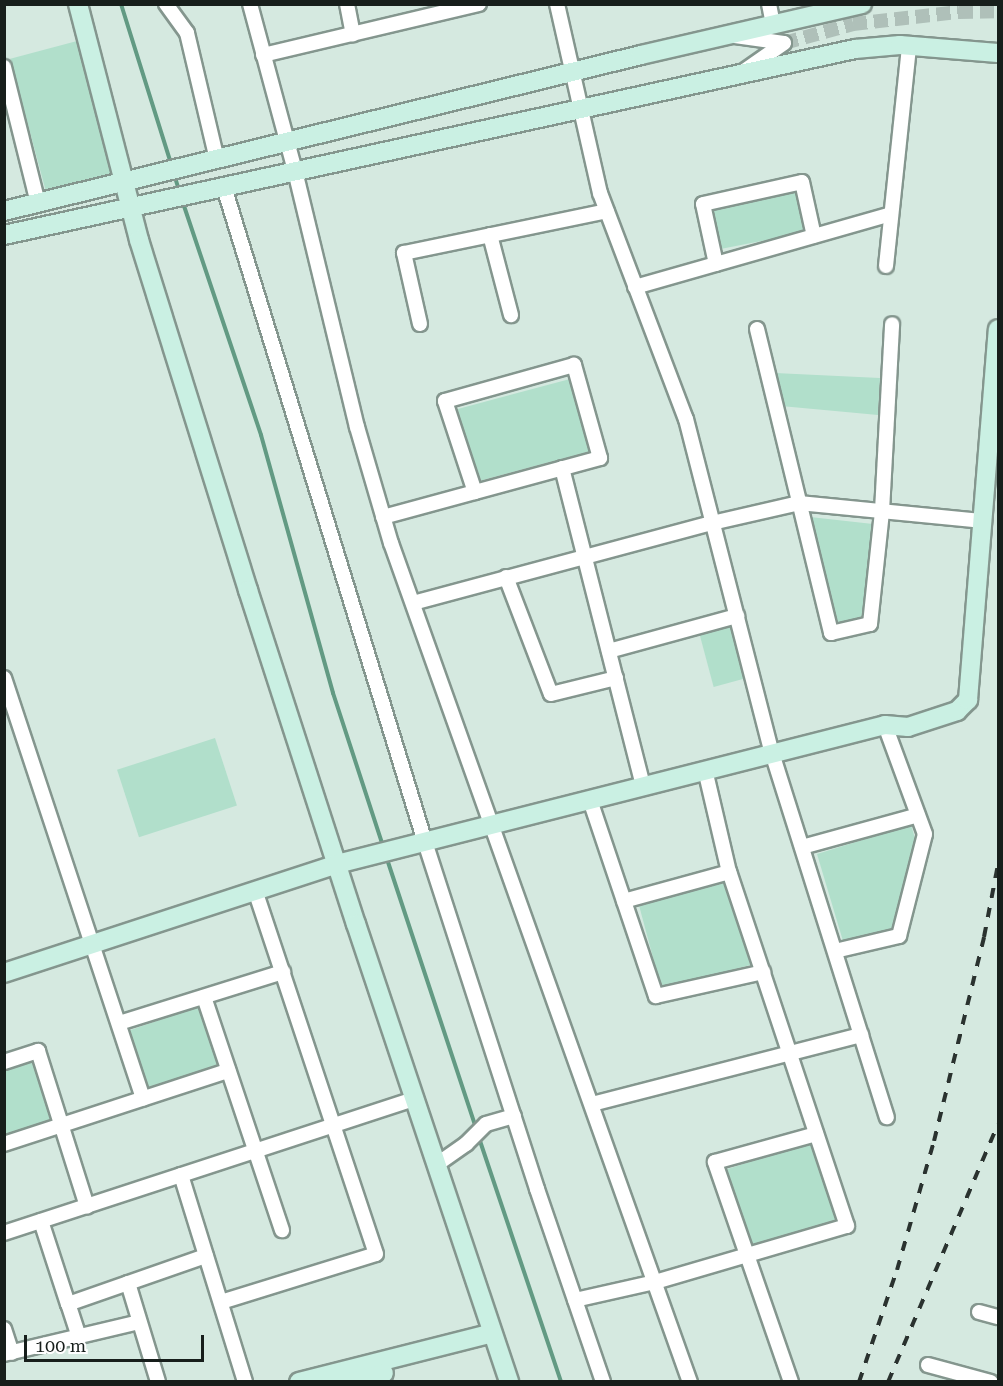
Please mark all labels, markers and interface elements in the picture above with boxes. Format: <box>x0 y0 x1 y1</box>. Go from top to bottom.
scale bar <box>27 1323 207 1361</box>
text: 100 m <box>35 1335 86 1356</box>

